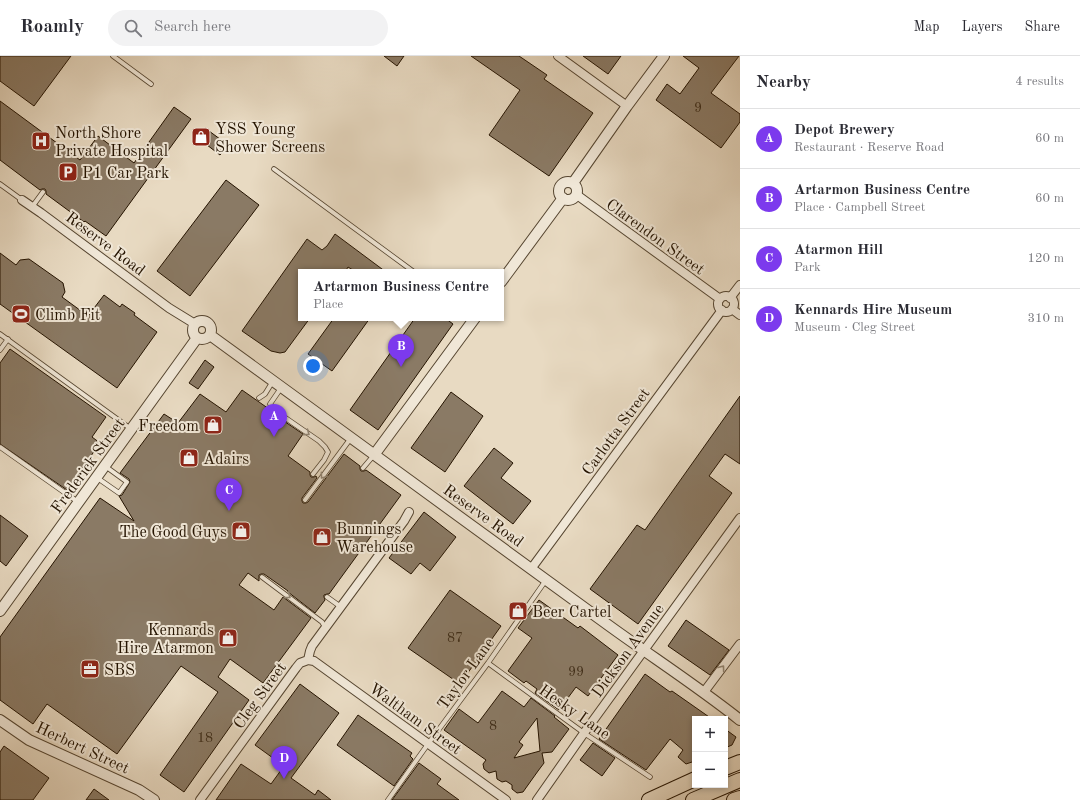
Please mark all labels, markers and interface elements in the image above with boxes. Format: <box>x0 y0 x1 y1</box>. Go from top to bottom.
search box <box>108 10 388 46</box>
icon: search <box>122 17 144 39</box>
text: Roamly <box>20 18 84 37</box>
text: Search here <box>154 20 231 35</box>
text: Map <box>914 20 940 34</box>
text: Layers <box>962 20 1003 34</box>
text: Share <box>1025 20 1060 34</box>
text: Nearby <box>756 74 811 91</box>
text: 4 results <box>1015 75 1064 88</box>
house number: 9 <box>694 101 702 115</box>
place label: YSS Young Shower Screens <box>215 122 325 156</box>
text: Depot Brewery <box>794 123 895 138</box>
place label: North Shore Private Hospital <box>55 126 168 160</box>
shop icon: YSS Young Shower Screens <box>190 126 212 148</box>
hospital icon: North Shore Private Hospital <box>30 130 52 152</box>
text: A <box>764 132 774 145</box>
text: 60 m <box>1035 132 1064 145</box>
text: Restaurant · Reserve Road <box>794 141 944 154</box>
parking icon: P1 Car Park <box>57 161 79 183</box>
place label: P1 Car Park <box>82 166 169 182</box>
text: Artarmon Business Centre <box>794 183 970 198</box>
text: B <box>764 192 774 205</box>
text: 60 m <box>1035 192 1064 205</box>
street label: Clarendon Street <box>603 197 707 279</box>
text: Place · Campbell Street <box>794 201 925 214</box>
street label: Reserve Road <box>62 210 148 280</box>
text: Atarmon Hill <box>794 243 883 258</box>
text: C <box>765 252 773 265</box>
text: 120 m <box>1027 252 1064 265</box>
text: Park <box>794 261 821 274</box>
popup <box>298 269 504 321</box>
text: Artarmon Business Centre <box>313 280 489 295</box>
text: Place <box>313 298 343 311</box>
sports icon: Climb Fit <box>10 303 32 325</box>
text: Kennards Hire Museum <box>794 303 952 318</box>
place label: Climb Fit <box>35 308 101 324</box>
text: D <box>764 312 774 325</box>
text: 310 m <box>1027 312 1064 325</box>
text: Museum · Cleg Street <box>794 321 915 334</box>
pin: B <box>388 334 414 367</box>
your location <box>303 356 323 376</box>
street label: Carlotta Street <box>580 385 654 479</box>
pin: A <box>261 404 287 437</box>
shop icon: Freedom <box>202 414 224 436</box>
street label: Frederick Street <box>49 415 129 517</box>
place label: Freedom <box>138 419 199 435</box>
one-way arrow <box>303 428 310 436</box>
shop icon: Adairs <box>178 447 200 469</box>
place label: Adairs <box>203 452 249 468</box>
one-way arrow <box>321 471 328 478</box>
pin: C <box>216 478 242 511</box>
street label: Reserve Road <box>440 482 526 551</box>
shop icon: The Good Guys <box>230 520 252 542</box>
place label: Bunnings Warehouse <box>336 522 413 556</box>
place label: The Good Guys <box>119 525 227 541</box>
shop icon: Bunnings Warehouse <box>311 526 333 548</box>
one-way arrow <box>283 591 290 598</box>
shop icon: Beer Cartel <box>507 600 529 622</box>
street label: Dickson Avenue <box>590 602 668 701</box>
place label: Beer Cartel <box>532 605 611 621</box>
place label: Kennards Hire Atarmon <box>117 623 214 657</box>
shop icon: Kennards Hire Atarmon <box>217 627 239 649</box>
house number: 87 <box>447 631 463 645</box>
street label: Taylor Lane <box>435 635 498 713</box>
office icon: SBS <box>79 658 101 680</box>
street label: Cleg Street <box>231 660 290 732</box>
place label: SBS <box>104 663 135 679</box>
house number: 99 <box>568 665 584 679</box>
one-way arrow <box>717 666 724 673</box>
street label: Waltham Street <box>366 681 464 759</box>
street label: Hesky Lane <box>535 682 612 743</box>
map controls <box>692 716 728 788</box>
button: + <box>692 716 728 752</box>
house number: 8 <box>489 719 497 733</box>
street label: Herbert Street <box>33 720 132 778</box>
house number: 18 <box>197 731 213 745</box>
pin: D <box>271 746 297 779</box>
button: − <box>692 752 728 788</box>

